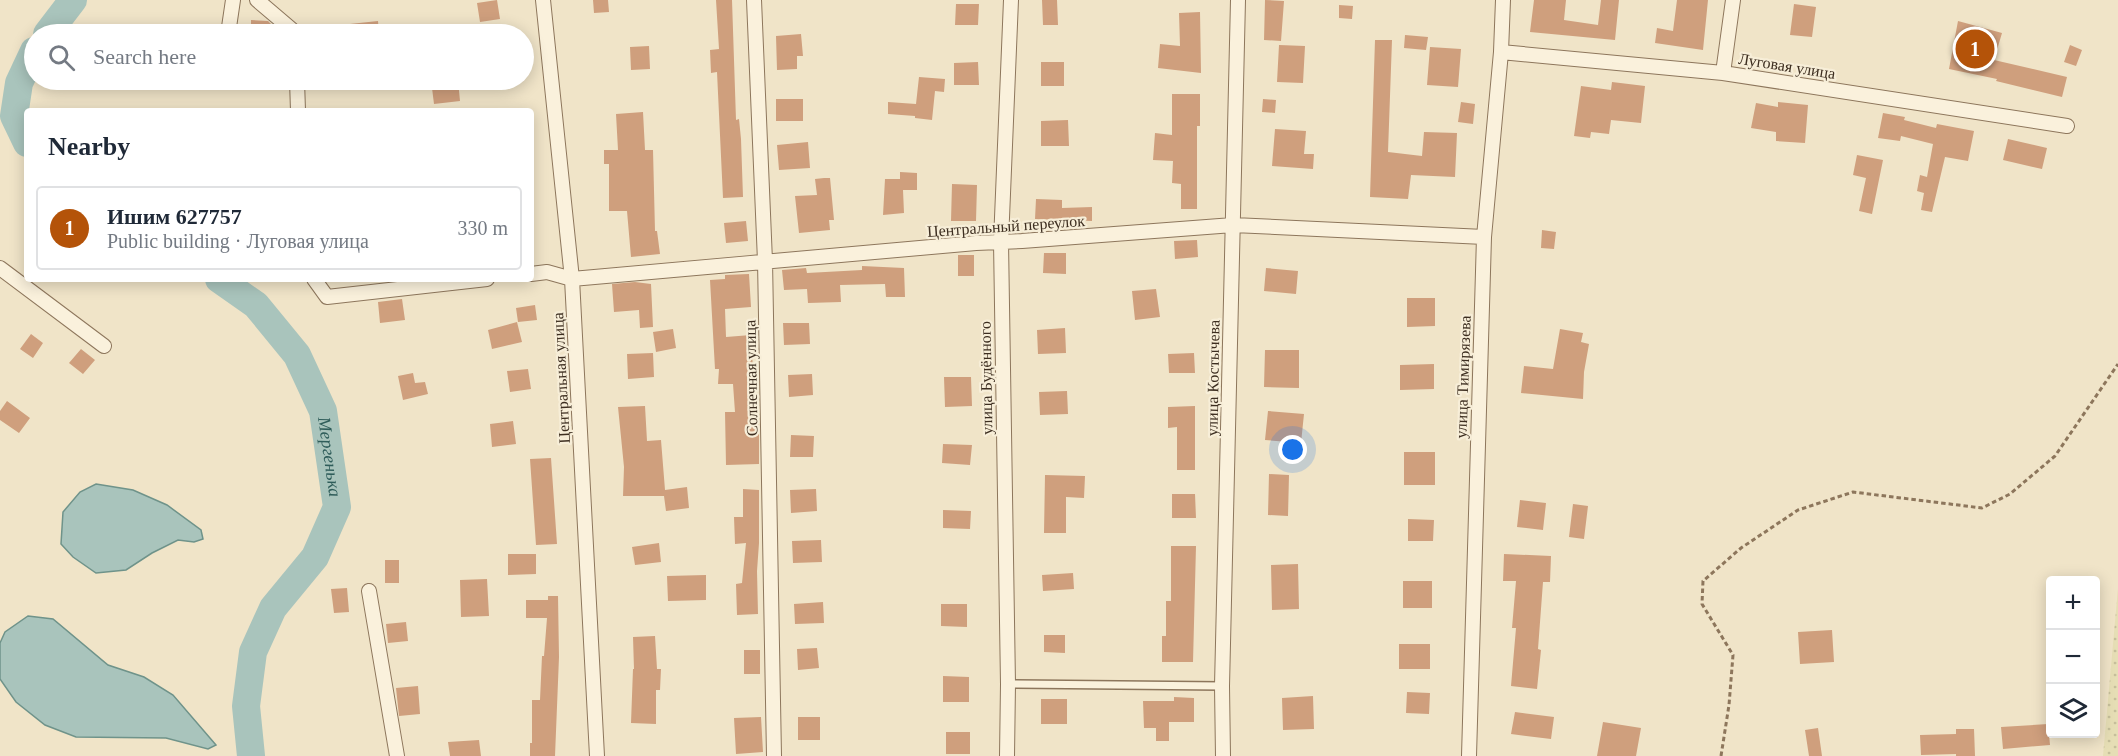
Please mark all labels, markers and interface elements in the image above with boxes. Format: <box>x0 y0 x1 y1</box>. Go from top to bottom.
search box <box>24 24 534 90</box>
pin: 1 <box>1956 26 1994 72</box>
icon: search <box>45 41 78 74</box>
text: Search here <box>93 44 196 69</box>
street label: Луговая улица <box>1737 50 1837 83</box>
text: Nearby <box>48 132 130 161</box>
text: Ишим 627757 <box>107 204 242 229</box>
street label: Центральный переулок <box>926 212 1086 241</box>
text: 1 <box>65 217 75 239</box>
text: 330 m <box>457 217 508 239</box>
text: Public building · Луговая улица <box>107 230 369 252</box>
street label: Центральная улица <box>549 312 574 444</box>
street label: улица Тимирязева <box>1452 315 1475 439</box>
street label: Солнечная улица <box>741 320 762 436</box>
street label: улица Костычева <box>1203 320 1224 436</box>
street label: улица Будённого <box>977 321 996 435</box>
water label: Мергенька <box>314 414 345 498</box>
your location <box>1278 435 1307 464</box>
map controls <box>2046 576 2100 738</box>
button: + <box>2046 576 2100 630</box>
button: − <box>2046 630 2100 684</box>
button: layers <box>2046 684 2100 738</box>

